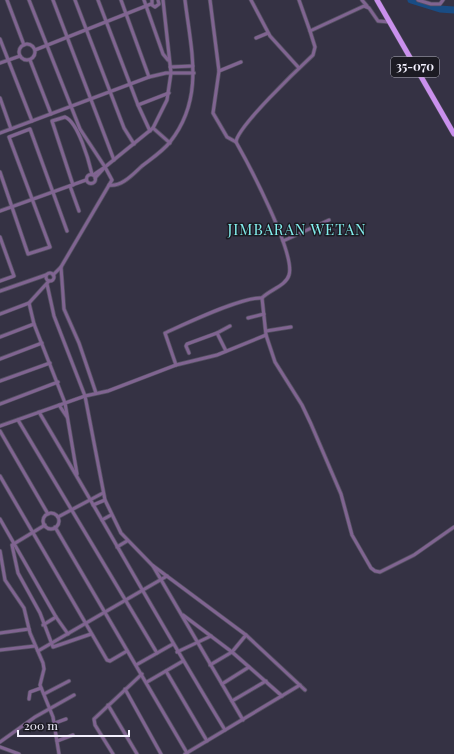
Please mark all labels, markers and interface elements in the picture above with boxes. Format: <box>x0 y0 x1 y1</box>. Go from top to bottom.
road number: 35-070 <box>391 57 439 77</box>
district label: JIMBARAN WETAN <box>226 219 367 239</box>
scale bar <box>18 712 129 738</box>
text: 200 m <box>24 717 58 733</box>

